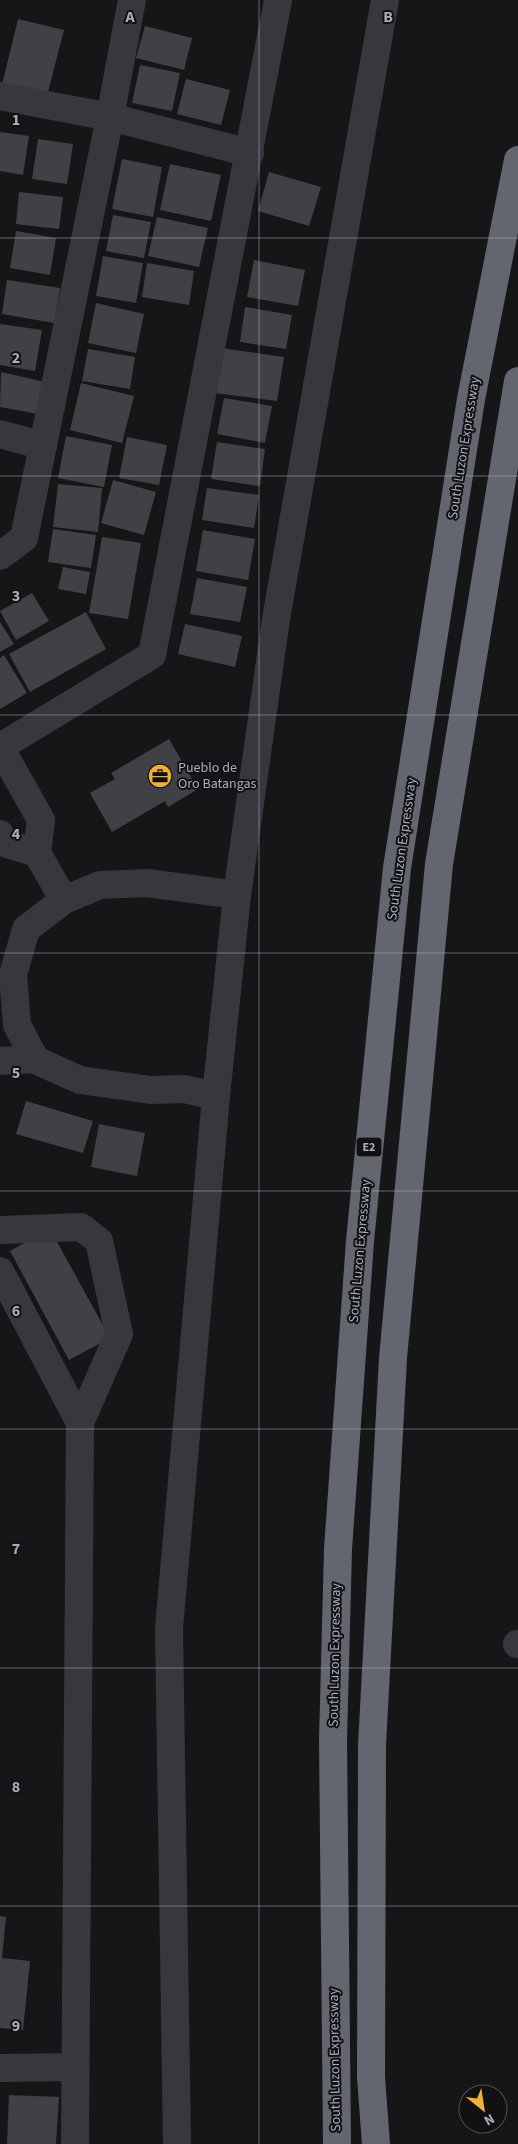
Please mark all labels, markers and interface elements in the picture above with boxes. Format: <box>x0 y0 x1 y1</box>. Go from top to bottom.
text: A <box>124 6 135 28</box>
text: B <box>383 6 393 28</box>
text: 1 <box>12 109 20 131</box>
text: 2 <box>12 347 20 369</box>
street label: South Luzon Expressway <box>443 375 485 521</box>
text: 3 <box>12 585 20 607</box>
place label: Pueblo de Oro Batangas <box>178 758 257 794</box>
office icon: Pueblo de Oro Batangas <box>147 763 173 789</box>
street label: South Luzon Expressway <box>382 776 422 922</box>
text: 4 <box>12 823 21 845</box>
text: 5 <box>12 1062 20 1084</box>
road number: E2 <box>356 1138 382 1156</box>
street label: South Luzon Expressway <box>344 1178 376 1324</box>
text: 6 <box>12 1300 20 1322</box>
text: 7 <box>12 1538 20 1560</box>
street label: South Luzon Expressway <box>324 1582 346 1727</box>
text: 8 <box>12 1776 20 1798</box>
street label: South Luzon Expressway <box>324 1987 346 2132</box>
text: 9 <box>12 2015 20 2037</box>
north arrow <box>458 2084 508 2134</box>
text: N <box>480 2108 498 2130</box>

